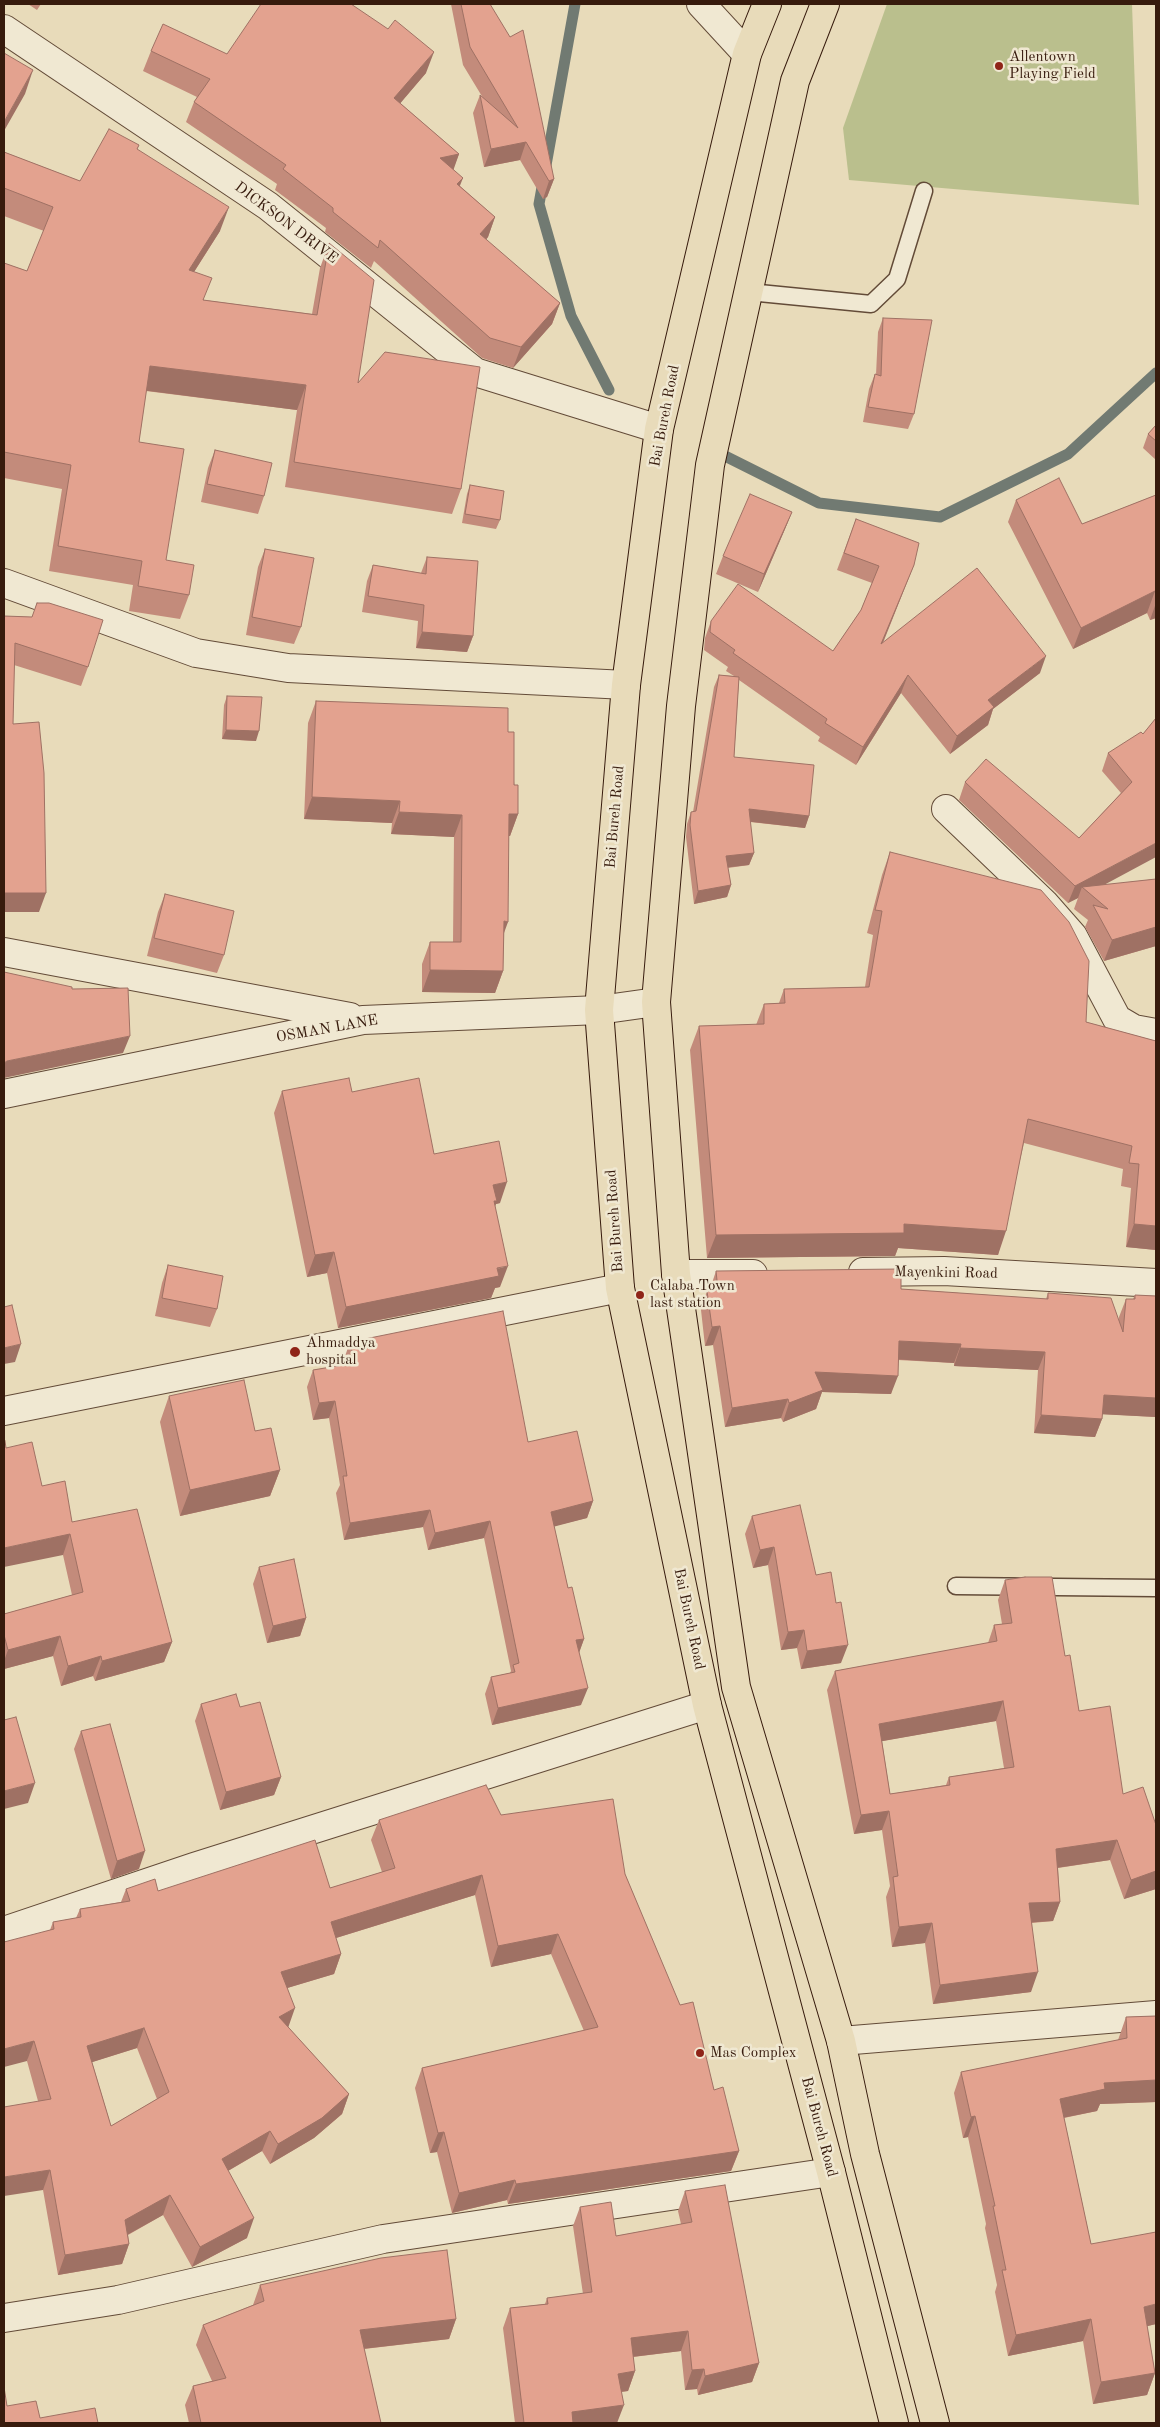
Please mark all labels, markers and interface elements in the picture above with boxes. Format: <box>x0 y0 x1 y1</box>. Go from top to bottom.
place label: Allentown Playing Field <box>1009 48 1096 83</box>
marker: Allentown Playing Field <box>993 60 1005 72</box>
street label: DICKSON DRIVE <box>231 178 341 268</box>
street label: Bai Bureh Road <box>646 364 684 468</box>
street label: Bai Bureh Road <box>602 765 628 869</box>
street label: OSMAN LANE <box>275 1011 379 1047</box>
street label: Bai Bureh Road <box>602 1169 628 1273</box>
street label: Mayenkini Road <box>894 1263 998 1283</box>
place label: Calaba Town last station <box>650 1277 735 1312</box>
marker: Calaba Town last station <box>634 1289 646 1301</box>
place label: Ahmaddya hospital <box>306 1334 375 1369</box>
marker: Ahmaddya hospital <box>288 1345 302 1359</box>
street label: Bai Bureh Road <box>669 1567 709 1671</box>
place label: Mas Complex <box>710 2044 797 2062</box>
marker: Mas Complex <box>694 2047 706 2059</box>
street label: Bai Bureh Road <box>797 2075 841 2179</box>

